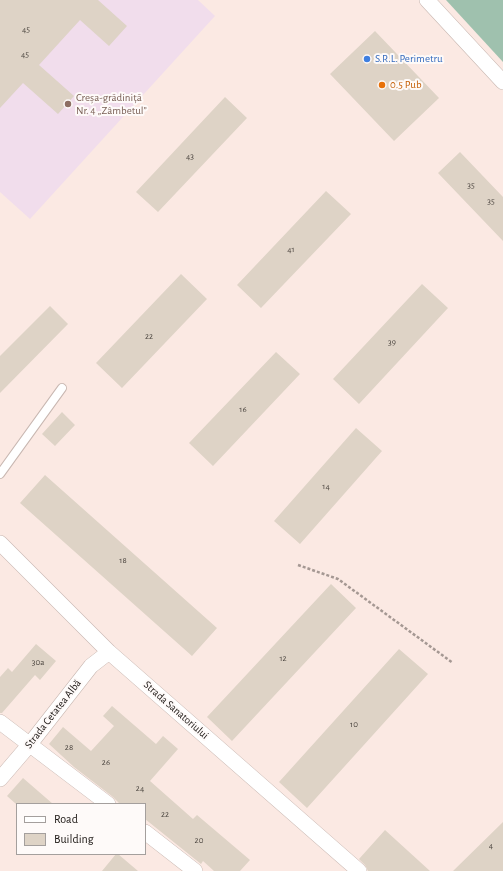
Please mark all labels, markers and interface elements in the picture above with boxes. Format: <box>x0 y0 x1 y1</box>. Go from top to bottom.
house number: 45 <box>22 24 30 34</box>
house number: 45 <box>21 49 29 59</box>
place label: S.R.L. Perimetru <box>375 52 443 66</box>
marker: S.R.L. Perimetru <box>362 54 372 64</box>
place label: 0.5 Pub <box>390 78 422 92</box>
marker: 0.5 Pub <box>377 80 387 90</box>
place label: Creșa-grădiniță Nr. 4 „Zâmbetul” <box>76 91 147 117</box>
marker: Creșa-grădiniță Nr. 4 „Zâmbetul” <box>63 99 73 109</box>
house number: 43 <box>186 151 194 161</box>
house number: 35 <box>467 180 475 190</box>
house number: 35 <box>487 196 495 206</box>
house number: 41 <box>287 244 295 254</box>
house number: 22 <box>145 331 153 341</box>
house number: 39 <box>388 337 396 347</box>
house number: 16 <box>239 404 247 414</box>
house number: 14 <box>322 481 330 491</box>
house number: 18 <box>119 555 127 565</box>
house number: 12 <box>279 653 287 663</box>
house number: 30a <box>32 657 44 667</box>
street label: Strada Cetatea Albă <box>22 677 84 751</box>
street label: Strada Sanatoriului <box>141 678 211 742</box>
house number: 10 <box>350 719 358 729</box>
house number: 28 <box>65 742 73 752</box>
house number: 26 <box>102 757 110 767</box>
house number: 24 <box>136 783 144 793</box>
legend <box>16 803 146 855</box>
house number: 22 <box>161 809 169 819</box>
text: Road <box>54 813 78 825</box>
text: Building <box>54 833 94 845</box>
house number: 20 <box>195 835 203 845</box>
house number: 4 <box>489 840 493 850</box>

